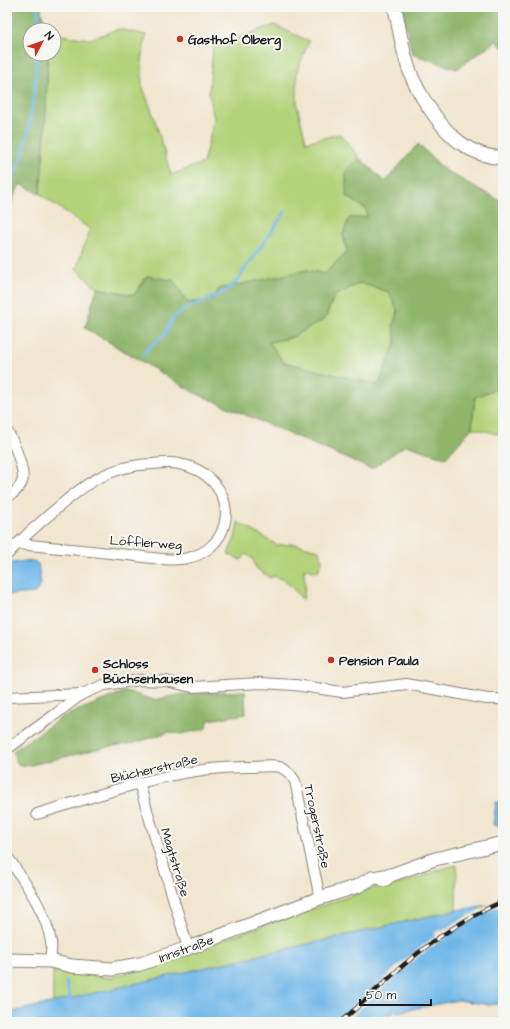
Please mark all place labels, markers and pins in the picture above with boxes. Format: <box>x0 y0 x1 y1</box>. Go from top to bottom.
place label: Gasthof Ölberg <box>188 31 281 51</box>
marker: Gasthof Ölberg <box>175 34 185 44</box>
place label: Pension Paula <box>339 652 419 670</box>
place label: Schloss Büchsenhausen <box>102 655 194 688</box>
marker: Pension Paula <box>326 655 336 665</box>
marker: Schloss Büchsenhausen <box>90 665 100 675</box>

